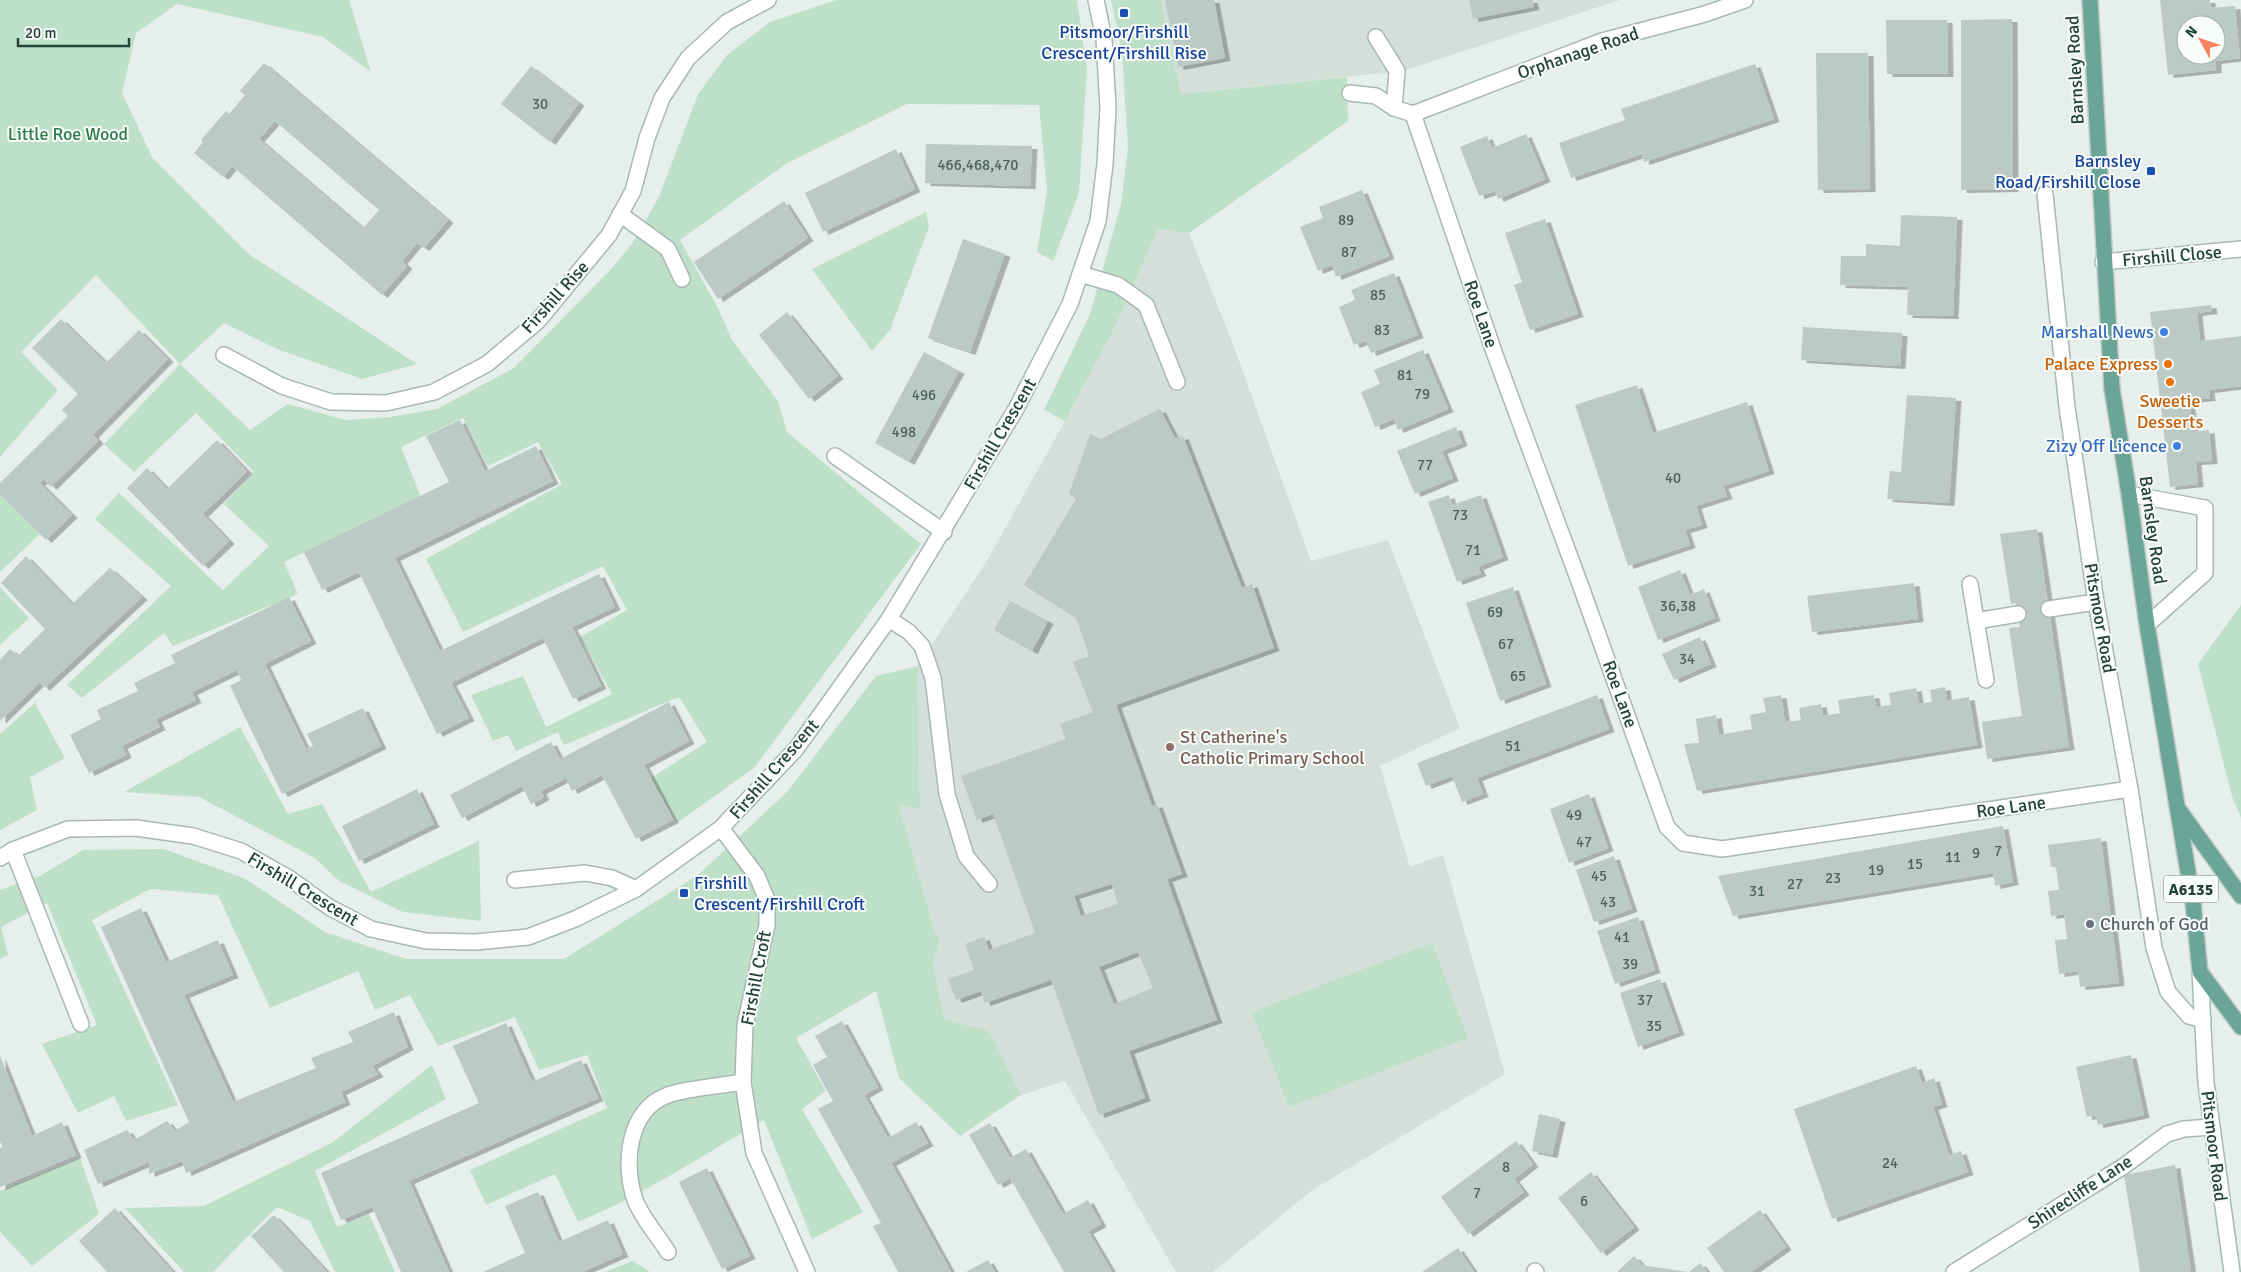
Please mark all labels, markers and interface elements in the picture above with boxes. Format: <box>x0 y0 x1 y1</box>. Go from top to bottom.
marker: Pitsmoor/Firshill Crescent/Firshill Rise <box>1118 7 1130 19</box>
scale bar <box>18 15 129 47</box>
street label: Barnsley Road <box>2061 15 2089 125</box>
north arrow <box>2176 15 2226 65</box>
place label: Pitsmoor/Firshill Crescent/Firshill Rise <box>1041 21 1207 64</box>
street label: Orphanage Road <box>1514 22 1642 84</box>
text: N <box>2182 23 2201 41</box>
text: 20 m <box>25 24 56 42</box>
house number: 30 <box>532 95 548 113</box>
park label: Little Roe Wood <box>8 123 128 145</box>
place label: Barnsley Road/Firshill Close <box>1995 150 2142 193</box>
house number: 466,468,470 <box>938 156 1018 174</box>
marker: Barnsley Road/Firshill Close <box>2145 165 2157 177</box>
house number: 89 <box>1338 211 1354 229</box>
street label: Firshill Close <box>2121 241 2223 271</box>
house number: 87 <box>1341 243 1357 261</box>
street label: Firshill Rise <box>517 256 593 338</box>
street label: Roe Lane <box>1459 277 1503 351</box>
house number: 85 <box>1370 286 1386 304</box>
house number: 83 <box>1374 321 1390 339</box>
place label: Marshall News <box>2041 321 2154 343</box>
marker: Marshall News <box>2158 326 2170 338</box>
place label: Palace Express <box>2044 353 2158 375</box>
marker: Palace Express <box>2162 358 2174 370</box>
house number: 81 <box>1397 366 1413 384</box>
street label: Firshill Crescent <box>959 374 1041 494</box>
marker: Sweetie Desserts <box>2164 376 2176 388</box>
house number: 79 <box>1414 385 1430 403</box>
house number: 496 <box>912 386 936 404</box>
place label: Sweetie Desserts <box>2137 390 2203 433</box>
house number: 498 <box>892 423 916 441</box>
place label: Zizy Off Licence <box>2046 435 2167 457</box>
marker: Zizy Off Licence <box>2171 440 2183 452</box>
house number: 77 <box>1417 456 1433 474</box>
house number: 40 <box>1665 469 1681 487</box>
street label: Barnsley Road <box>2135 474 2171 586</box>
house number: 73 <box>1452 506 1468 524</box>
house number: 71 <box>1465 541 1481 559</box>
street label: Pitsmoor Road <box>2079 561 2121 675</box>
house number: 36,38 <box>1660 597 1696 615</box>
house number: 69 <box>1487 603 1503 621</box>
house number: 67 <box>1498 635 1514 653</box>
house number: 34 <box>1679 650 1695 668</box>
street label: Roe Lane <box>1598 657 1642 731</box>
house number: 65 <box>1510 667 1526 685</box>
street label: Firshill Crescent <box>725 714 823 824</box>
place label: St Catherine's Catholic Primary School <box>1180 726 1365 769</box>
house number: 51 <box>1505 737 1521 755</box>
marker: St Catherine's Catholic Primary School <box>1164 741 1176 753</box>
street label: Roe Lane <box>1975 791 2047 823</box>
house number: 49 <box>1566 806 1582 824</box>
house number: 47 <box>1576 833 1592 851</box>
house number: 7 <box>1994 842 2002 860</box>
house number: 9 <box>1972 844 1980 862</box>
street label: Firshill Crescent <box>244 847 362 931</box>
house number: 11 <box>1945 848 1961 866</box>
house number: 15 <box>1907 855 1923 873</box>
house number: 19 <box>1868 861 1884 879</box>
house number: 45 <box>1591 867 1607 885</box>
house number: 23 <box>1825 869 1841 887</box>
place label: Firshill Crescent/Firshill Croft <box>694 872 865 915</box>
house number: 27 <box>1787 875 1803 893</box>
road number: A6135 <box>2164 876 2218 902</box>
house number: 31 <box>1749 882 1765 900</box>
marker: Firshill Crescent/Firshill Croft <box>678 887 690 899</box>
house number: 43 <box>1600 893 1616 911</box>
place label: Church of God <box>2100 913 2209 935</box>
marker: Church of God <box>2084 918 2096 930</box>
house number: 41 <box>1614 928 1630 946</box>
street label: Firshill Croft <box>736 929 776 1027</box>
house number: 39 <box>1622 955 1638 973</box>
house number: 37 <box>1637 991 1653 1009</box>
house number: 35 <box>1646 1017 1662 1035</box>
street label: Pitsmoor Road <box>2196 1089 2232 1203</box>
street label: Shirecliffe Lane <box>2024 1150 2136 1234</box>
house number: 24 <box>1882 1154 1898 1172</box>
house number: 8 <box>1502 1158 1510 1176</box>
house number: 7 <box>1473 1184 1481 1202</box>
house number: 6 <box>1580 1192 1588 1210</box>

